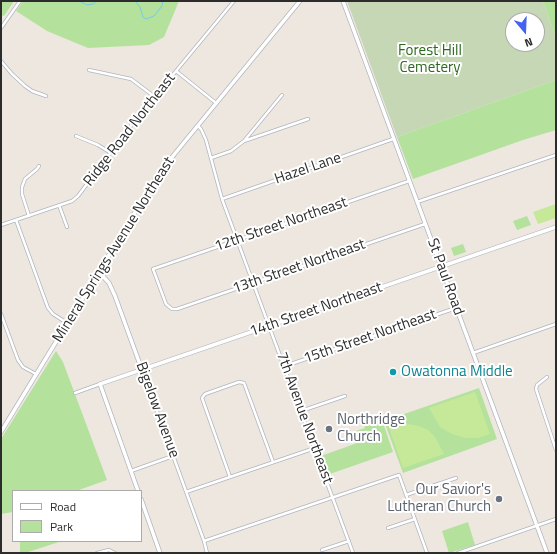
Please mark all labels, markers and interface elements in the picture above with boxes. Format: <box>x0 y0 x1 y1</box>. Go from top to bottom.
north arrow <box>505 12 545 52</box>
text: N <box>522 34 535 51</box>
park label: Forest Hill Cemetery <box>398 42 462 77</box>
street label: Ridge Road Northeast <box>80 70 180 190</box>
street label: Hazel Lane <box>272 149 344 189</box>
street label: Mineral Springs Avenue Northeast <box>49 154 179 346</box>
street label: 12th Street Northeast <box>212 194 350 256</box>
street label: 13th Street Northeast <box>230 236 368 298</box>
street label: St Paul Road <box>423 236 467 318</box>
street label: 14th Street Northeast <box>247 279 385 341</box>
street label: 15th Street Northeast <box>301 306 439 368</box>
street label: 7th Avenue Northeast <box>272 350 336 486</box>
street label: Bigelow Avenue <box>131 360 183 460</box>
place label: Owatonna Middle <box>401 363 513 381</box>
marker: Owatonna Middle <box>388 367 398 377</box>
place label: Northridge Church <box>337 411 405 446</box>
marker: Northridge Church <box>324 424 334 434</box>
place label: Our Savior's Lutheran Church <box>387 481 491 516</box>
legend <box>12 490 142 542</box>
marker: Our Savior's Lutheran Church <box>494 494 504 504</box>
text: Road <box>50 497 76 516</box>
text: Park <box>50 517 73 536</box>

